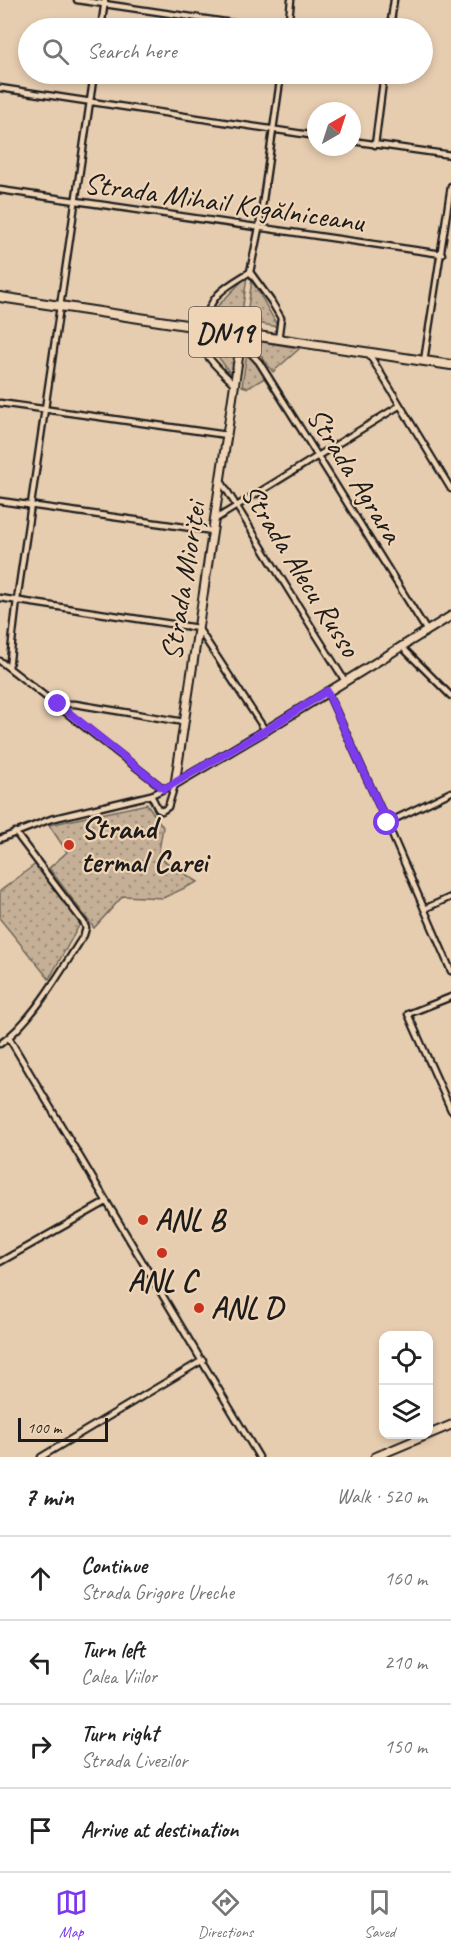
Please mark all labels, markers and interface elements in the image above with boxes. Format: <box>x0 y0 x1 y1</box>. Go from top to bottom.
search box <box>18 18 433 84</box>
icon: search <box>39 35 72 68</box>
text: Search here <box>87 37 177 65</box>
north arrow <box>307 102 361 156</box>
street label: Strada Mihail Kogălniceanu <box>82 164 368 241</box>
road number: DN19 <box>189 307 261 357</box>
street label: Strada Agrara <box>298 400 413 551</box>
street label: Strada Alecu Russo <box>233 477 370 665</box>
street label: Strada Mioriței <box>152 496 215 663</box>
route end <box>44 690 70 716</box>
place label: Strand termal Carei <box>81 809 211 881</box>
route start <box>373 809 399 835</box>
marker: Strand termal Carei <box>62 838 76 852</box>
place label: ANL B <box>155 1201 228 1239</box>
marker: ANL B <box>136 1213 150 1227</box>
marker: ANL C <box>155 1246 169 1260</box>
place label: ANL C <box>128 1262 201 1300</box>
place label: ANL D <box>211 1289 286 1327</box>
marker: ANL D <box>192 1301 206 1315</box>
map controls <box>379 1331 433 1439</box>
button: locate <box>379 1331 433 1385</box>
button: layers <box>379 1385 433 1439</box>
scale bar <box>18 1415 108 1442</box>
text: 100 m <box>27 1418 61 1438</box>
text: 7 min <box>24 1480 74 1513</box>
text: Walk · 520 m <box>337 1484 427 1509</box>
text: Continue <box>81 1552 147 1580</box>
icon: ahead <box>24 1562 57 1595</box>
text: 160 m <box>384 1566 427 1591</box>
text: Strada Grigore Ureche <box>81 1580 234 1605</box>
text: Turn left <box>81 1636 145 1664</box>
icon: left <box>24 1646 57 1679</box>
text: 210 m <box>384 1650 427 1675</box>
text: Calea Viilor <box>81 1664 157 1689</box>
text: Turn right <box>81 1720 158 1748</box>
icon: right <box>24 1730 57 1763</box>
text: 150 m <box>384 1734 427 1759</box>
text: Strada Livezilor <box>81 1748 187 1773</box>
icon: arrive <box>24 1814 57 1847</box>
text: Arrive at destination <box>81 1816 238 1844</box>
tab: Map <box>55 1886 88 1942</box>
tab: Directions <box>198 1886 253 1942</box>
tab: Saved <box>363 1886 396 1942</box>

